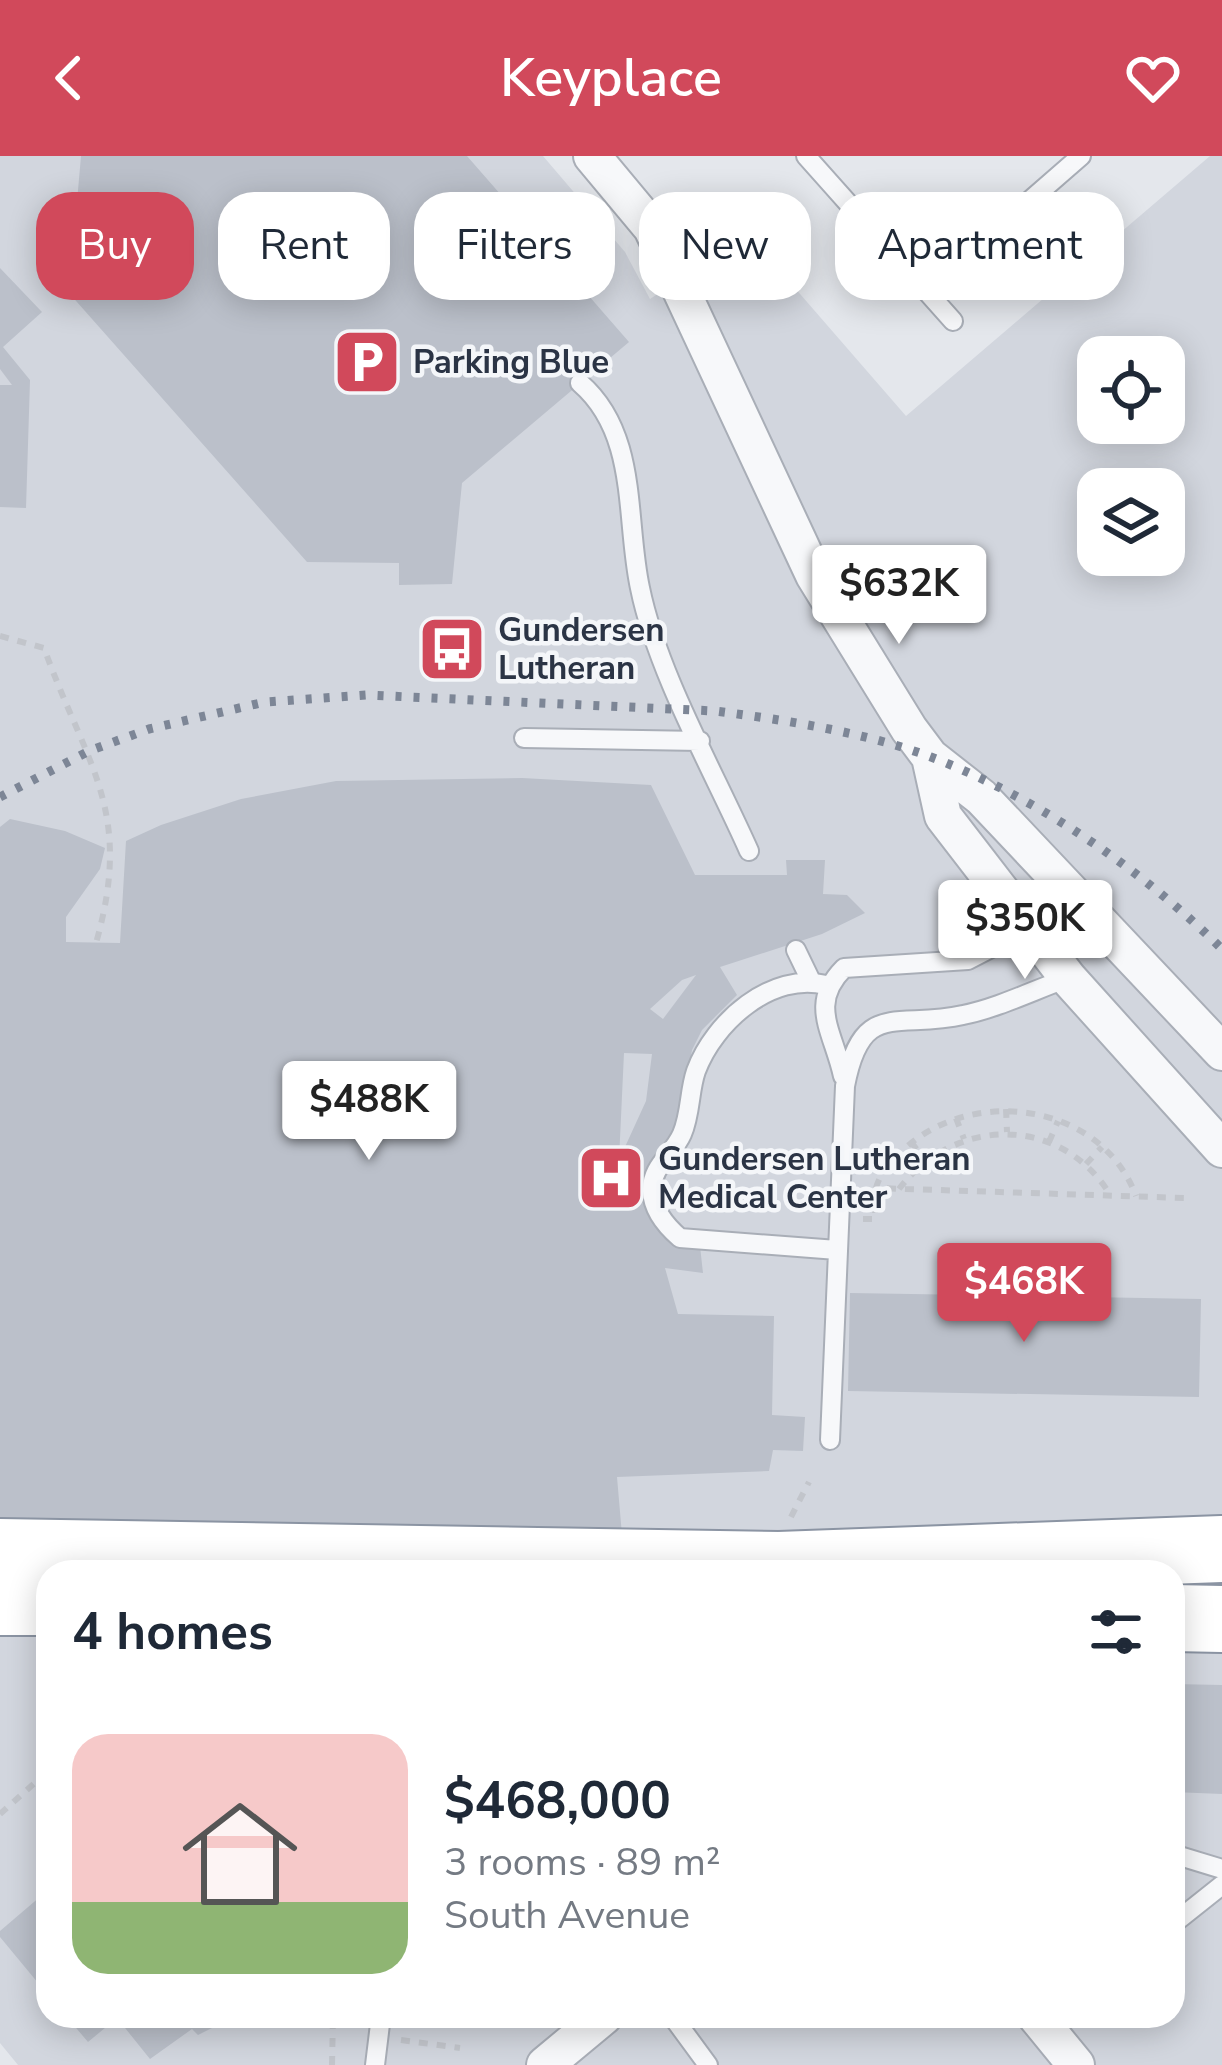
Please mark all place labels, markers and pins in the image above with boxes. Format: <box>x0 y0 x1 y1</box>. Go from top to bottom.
parking icon: Parking Blue <box>332 327 402 397</box>
place label: Parking Blue <box>413 340 609 385</box>
pin: $632K <box>815 545 983 647</box>
place label: Gundersen Lutheran <box>498 608 664 691</box>
bus stop icon: Gundersen Lutheran <box>417 614 487 684</box>
pin: $350K <box>941 880 1109 982</box>
pin: $488K <box>285 1061 453 1163</box>
place label: Gundersen Lutheran Medical Center <box>658 1137 971 1220</box>
hospital icon: Gundersen Lutheran Medical Center <box>576 1143 646 1213</box>
pin: $468K <box>940 1243 1108 1345</box>

